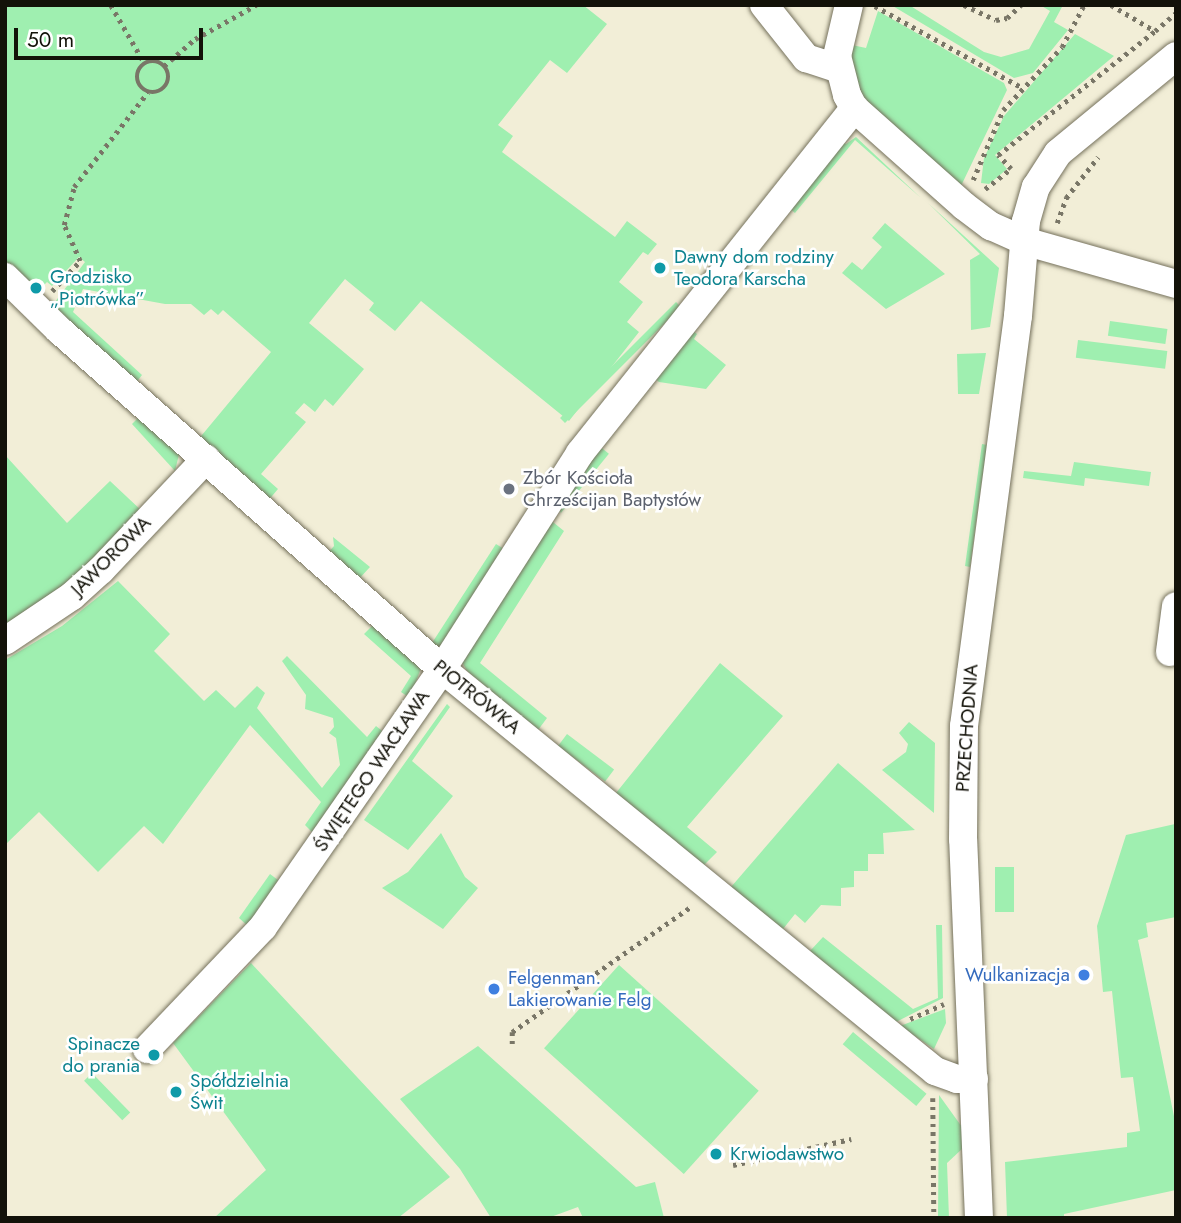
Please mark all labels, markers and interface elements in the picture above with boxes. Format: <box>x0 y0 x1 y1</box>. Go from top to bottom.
scale bar <box>18 14 206 58</box>
text: 50 m <box>27 25 74 55</box>
place label: Dawny dom rodziny Teodora Karscha <box>674 246 834 290</box>
marker: Dawny dom rodziny Teodora Karscha <box>652 260 668 276</box>
place label: Grodzisko „Piotrówka” <box>50 266 145 310</box>
marker: Grodzisko „Piotrówka” <box>28 280 44 296</box>
place label: Zbór Kościoła Chrześcijan Baptystów <box>523 467 701 511</box>
marker: Zbór Kościoła Chrześcijan Baptystów <box>501 481 517 497</box>
street label: JAWOROWA <box>66 511 156 601</box>
street label: PIOTRÓWKA <box>429 655 525 739</box>
street label: PRZECHODNIA <box>951 663 983 793</box>
street label: ŚWIĘTEGO WACŁAWA <box>309 686 435 856</box>
place label: Wulkanizacja <box>965 964 1070 986</box>
place label: Felgenman. Lakierowanie Felg <box>508 967 651 1011</box>
marker: Wulkanizacja <box>1076 967 1092 983</box>
marker: Felgenman. Lakierowanie Felg <box>486 981 502 997</box>
place label: Spinacze do prania <box>63 1033 140 1077</box>
marker: Spinacze do prania <box>146 1047 162 1063</box>
place label: Spółdzielnia Świt <box>190 1070 289 1114</box>
marker: Spółdzielnia Świt <box>168 1084 184 1100</box>
place label: Krwiodawstwo <box>730 1143 844 1165</box>
marker: Krwiodawstwo <box>708 1146 724 1162</box>

